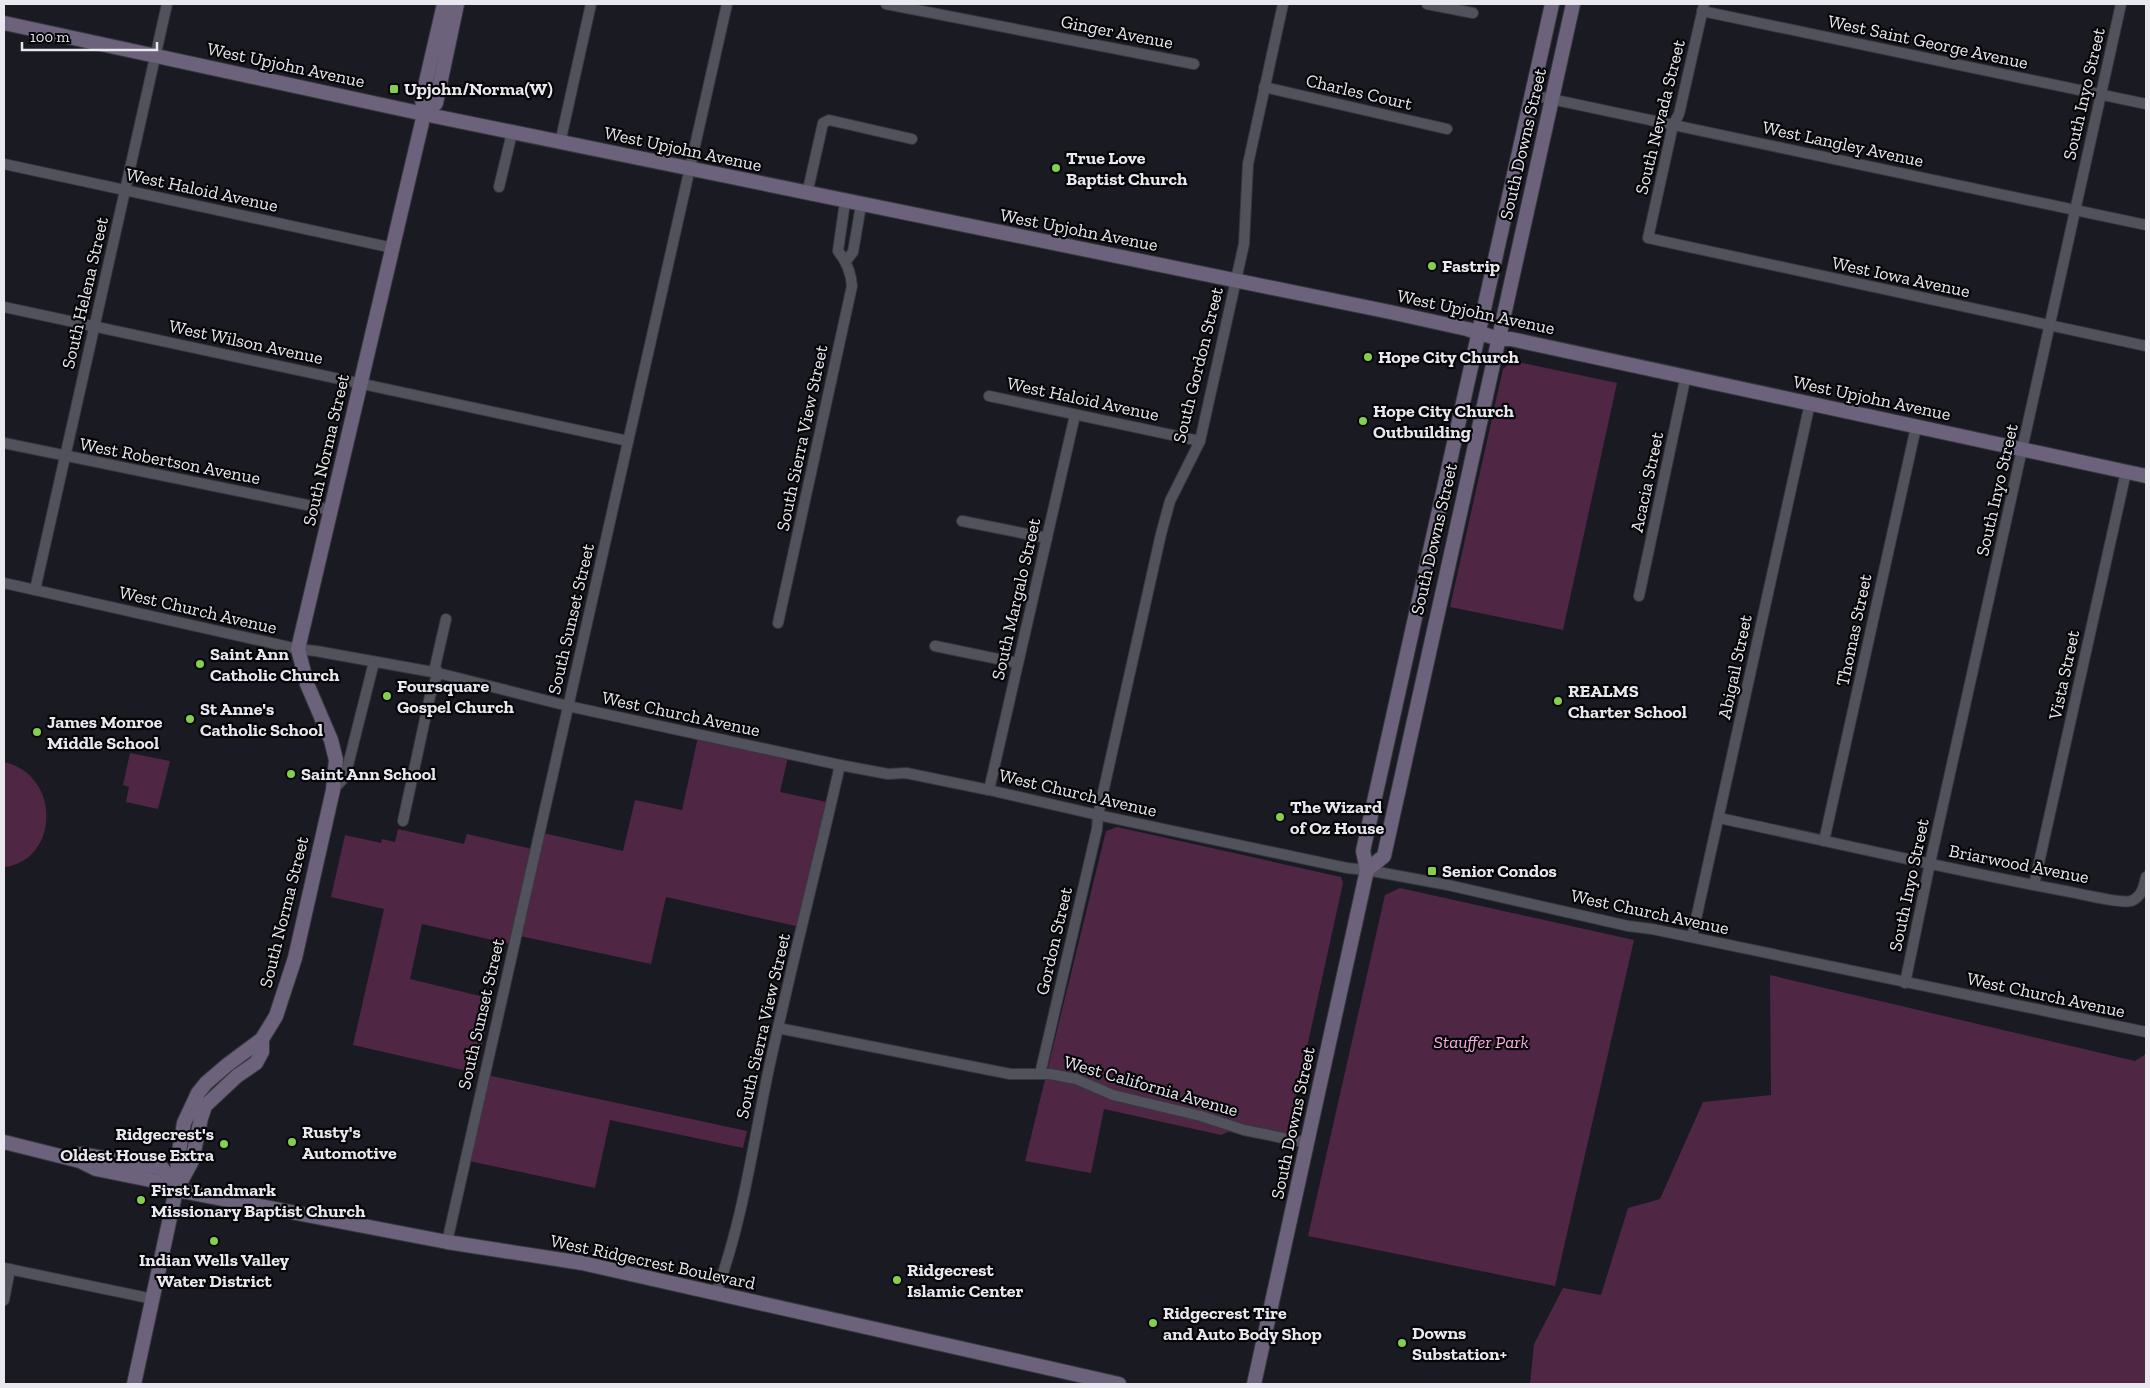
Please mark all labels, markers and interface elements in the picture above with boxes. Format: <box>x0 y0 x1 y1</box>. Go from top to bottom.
street label: Ginger Avenue <box>1059 10 1175 54</box>
street label: West Saint George Avenue <box>1826 10 2030 74</box>
scale bar <box>22 20 158 52</box>
street label: South Inyo Street <box>2058 25 2110 162</box>
text: 100 m <box>30 28 69 46</box>
street label: South Nevada Street <box>1630 37 1690 197</box>
street label: West Upjohn Avenue <box>205 38 367 92</box>
street label: South Downs Street <box>1495 66 1551 222</box>
street label: Charles Court <box>1304 69 1415 115</box>
place label: Upjohn/Norma(W) <box>404 78 553 100</box>
marker: Upjohn/Norma(W) <box>388 83 400 95</box>
street label: West Langley Avenue <box>1760 116 1926 172</box>
street label: West Upjohn Avenue <box>602 122 764 176</box>
place label: True Love Baptist Church <box>1066 147 1188 190</box>
marker: True Love Baptist Church <box>1050 162 1062 174</box>
street label: West Haloid Avenue <box>124 163 280 217</box>
street label: West Upjohn Avenue <box>998 204 1160 256</box>
street label: South Helena Street <box>57 215 113 371</box>
street label: West Iowa Avenue <box>1830 252 1972 302</box>
place label: Fastrip <box>1442 255 1500 277</box>
marker: Fastrip <box>1426 260 1438 272</box>
street label: South Gordon Street <box>1168 285 1228 445</box>
street label: West Upjohn Avenue <box>1395 285 1557 339</box>
street label: West Wilson Avenue <box>167 315 325 369</box>
street label: South Sierra View Street <box>772 343 833 533</box>
place label: Hope City Church <box>1378 346 1520 368</box>
marker: Hope City Church <box>1362 351 1374 363</box>
street label: West Upjohn Avenue <box>1791 371 1953 425</box>
street label: South Norma Street <box>298 372 354 528</box>
street label: West Haloid Avenue <box>1005 372 1161 426</box>
place label: Hope City Church Outbuilding <box>1373 400 1515 443</box>
marker: Hope City Church Outbuilding <box>1357 415 1369 427</box>
street label: South Inyo Street <box>1971 421 2023 558</box>
street label: Acacia Street <box>1626 430 1668 534</box>
street label: West Robertson Avenue <box>78 433 262 489</box>
street label: South Downs Street <box>1406 461 1462 617</box>
street label: South Margalo Street <box>987 516 1045 682</box>
street label: South Sunset Street <box>543 541 599 697</box>
street label: Thomas Street <box>1831 572 1877 688</box>
street label: West Church Avenue <box>117 581 279 639</box>
street label: Abigail Street <box>1713 612 1757 721</box>
street label: Vista Street <box>2044 628 2084 723</box>
place label: Saint Ann Catholic Church <box>210 643 340 686</box>
marker: Saint Ann Catholic Church <box>194 658 206 670</box>
place label: Foursquare Gospel Church <box>397 675 514 718</box>
place label: REALMS Charter School <box>1568 680 1687 723</box>
street label: West Church Avenue <box>600 686 762 742</box>
marker: Foursquare Gospel Church <box>381 690 393 702</box>
marker: REALMS Charter School <box>1552 695 1564 707</box>
place label: St Anne's Catholic School <box>200 698 323 741</box>
place label: James Monroe Middle School <box>47 711 163 754</box>
marker: St Anne's Catholic School <box>184 713 196 725</box>
marker: James Monroe Middle School <box>31 726 43 738</box>
place label: Saint Ann School <box>301 763 436 785</box>
street label: West Church Avenue <box>997 764 1159 822</box>
marker: Saint Ann School <box>285 768 297 780</box>
place label: The Wizard of Oz House <box>1290 796 1385 839</box>
marker: The Wizard of Oz House <box>1274 811 1286 823</box>
street label: South Inyo Street <box>1884 816 1934 953</box>
street label: South Norma Street <box>255 834 314 990</box>
street label: Briarwood Avenue <box>1947 840 2091 888</box>
place label: Senior Condos <box>1442 860 1557 882</box>
marker: Senior Condos <box>1426 865 1438 877</box>
street label: West Church Avenue <box>1569 884 1731 940</box>
street label: Gordon Street <box>1031 885 1077 997</box>
street label: South Sierra View Street <box>731 931 795 1121</box>
street label: South Sunset Street <box>453 936 509 1092</box>
street label: West Church Avenue <box>1965 967 2127 1023</box>
park label: Stauffer Park <box>1434 1031 1528 1053</box>
street label: South Downs Street <box>1266 1045 1320 1201</box>
street label: West California Avenue <box>1061 1051 1241 1121</box>
place label: Rusty's Automotive <box>302 1121 397 1164</box>
place label: Ridgecrest's Oldest House Extra <box>60 1123 214 1166</box>
marker: Rusty's Automotive <box>286 1136 298 1148</box>
marker: Ridgecrest's Oldest House Extra <box>218 1138 230 1150</box>
place label: First Landmark Missionary Baptist Church <box>151 1179 366 1222</box>
marker: First Landmark Missionary Baptist Church <box>135 1194 147 1206</box>
street label: West Ridgecrest Boulevard <box>549 1230 758 1294</box>
marker: Indian Wells Valley Water District <box>208 1235 220 1247</box>
place label: Indian Wells Valley Water District <box>139 1249 290 1292</box>
place label: Ridgecrest Islamic Center <box>907 1259 1024 1302</box>
marker: Ridgecrest Islamic Center <box>891 1274 903 1286</box>
place label: Ridgecrest Tire and Auto Body Shop <box>1163 1302 1322 1345</box>
marker: Ridgecrest Tire and Auto Body Shop <box>1147 1317 1159 1329</box>
place label: Downs Substation+ <box>1412 1322 1507 1365</box>
marker: Downs Substation+ <box>1396 1337 1408 1349</box>

